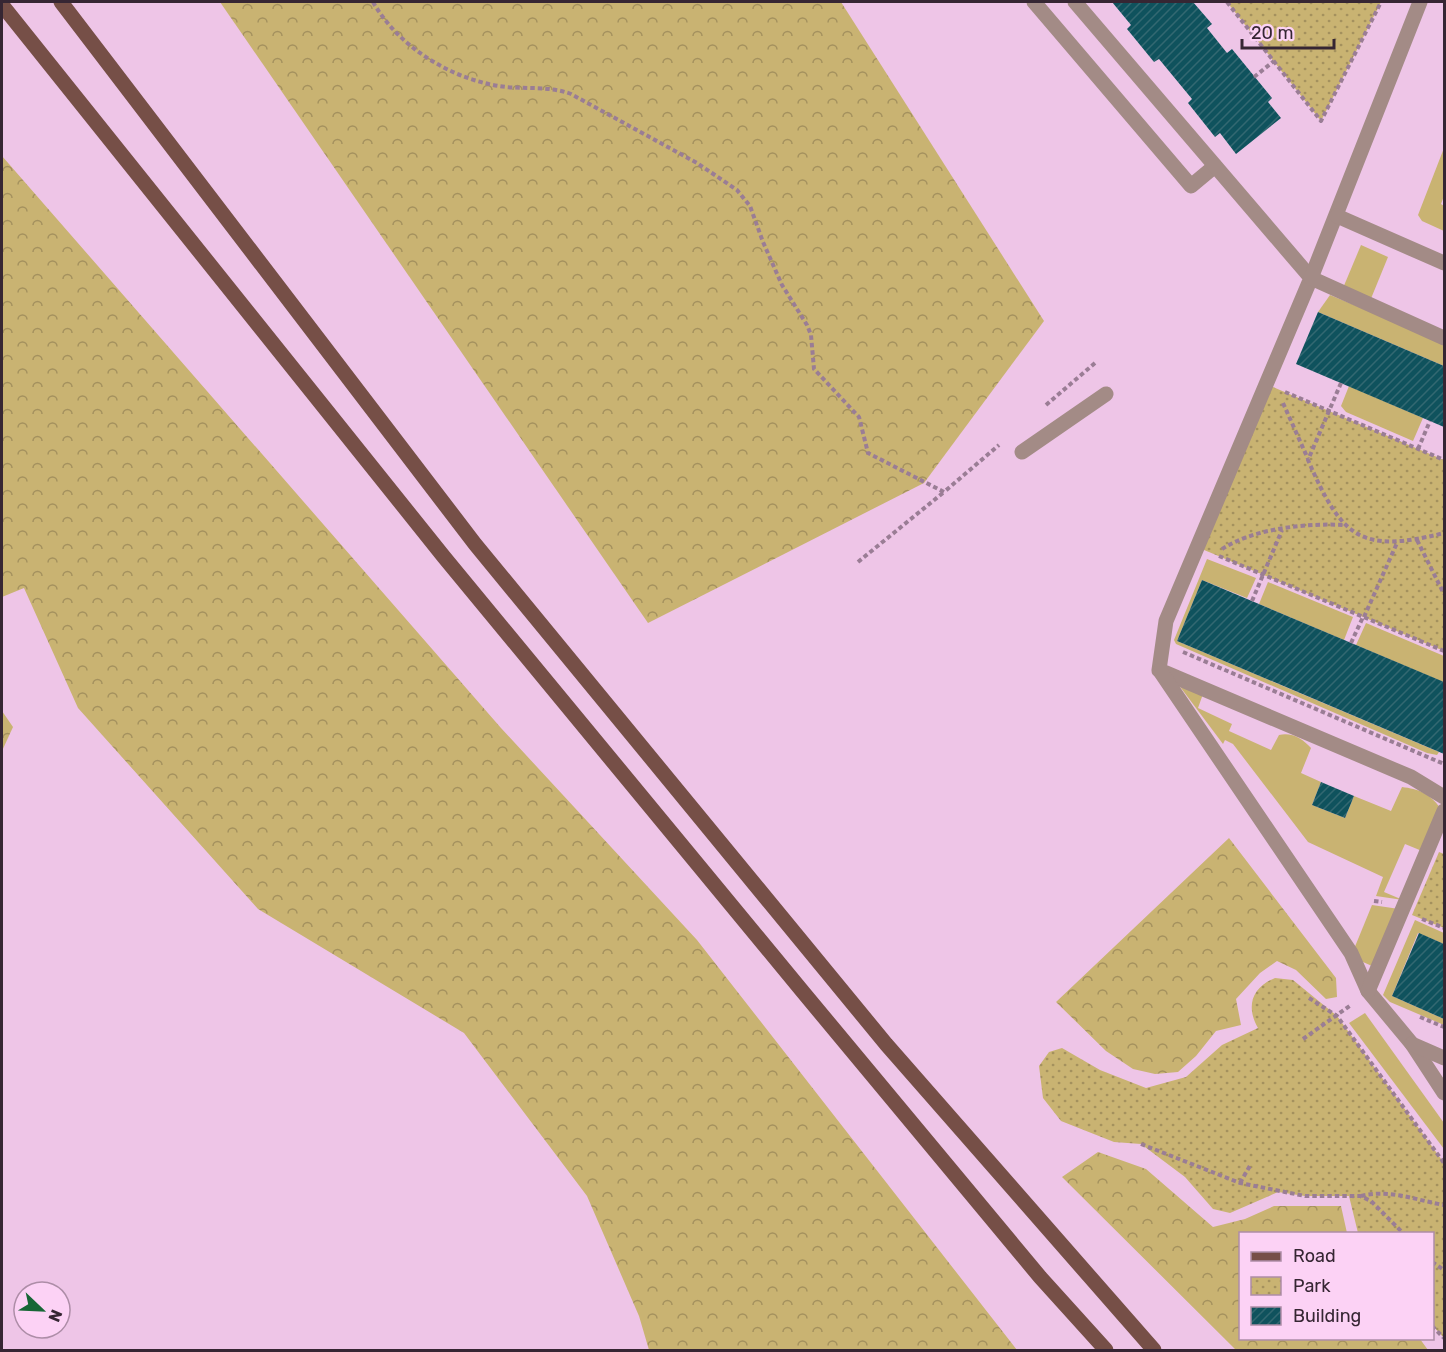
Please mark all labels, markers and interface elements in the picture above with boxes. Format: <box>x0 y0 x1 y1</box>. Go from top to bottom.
scale bar <box>1242 12 1334 50</box>
text: 20 m <box>1251 22 1293 44</box>
legend <box>1239 1232 1434 1340</box>
text: Road <box>1293 1245 1336 1267</box>
text: Park <box>1293 1275 1331 1297</box>
north arrow <box>12 1280 72 1340</box>
text: Building <box>1293 1305 1361 1327</box>
text: N <box>44 1307 66 1325</box>

